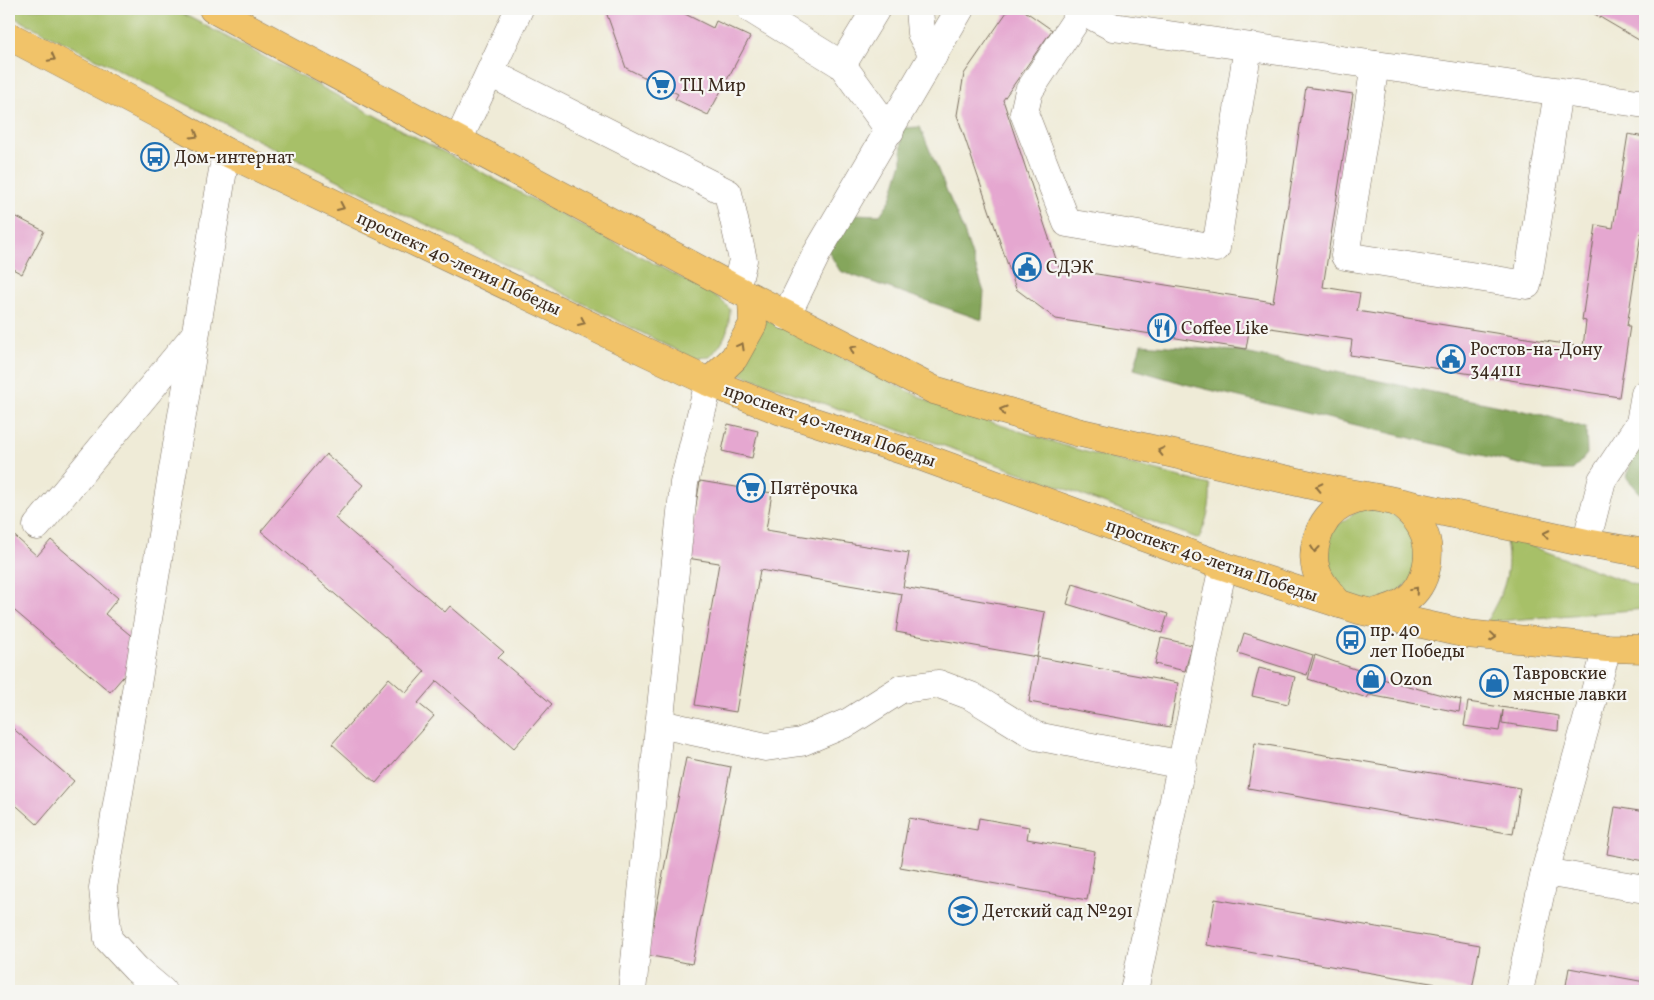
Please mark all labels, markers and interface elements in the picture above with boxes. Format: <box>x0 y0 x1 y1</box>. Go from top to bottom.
one-way arrow <box>47 52 56 62</box>
supermarket icon: ТЦ Мир <box>646 70 676 100</box>
place label: ТЦ Мир <box>680 74 746 99</box>
one-way arrow <box>190 128 199 138</box>
bus stop icon: Дом-интернат <box>140 142 170 172</box>
place label: Дом-интернат <box>174 146 294 171</box>
one-way arrow <box>336 201 345 211</box>
street label: проспект 40-летия Победы <box>352 206 565 323</box>
public building icon: СДЭК <box>1012 252 1042 282</box>
place label: СДЭК <box>1046 256 1094 281</box>
restaurant icon: Coffee Like <box>1147 313 1177 343</box>
one-way arrow <box>577 316 586 326</box>
place label: Coffee Like <box>1181 317 1269 342</box>
place label: Ростов-на-Дону 344111 <box>1470 338 1603 384</box>
one-way arrow <box>735 342 745 351</box>
public building icon: Ростов-на-Дону 344111 <box>1436 344 1466 374</box>
one-way arrow <box>849 345 858 356</box>
street label: проспект 40-летия Победы <box>720 378 939 475</box>
one-way arrow <box>1000 406 1008 416</box>
one-way arrow <box>1156 446 1165 457</box>
supermarket icon: Пятёрочка <box>736 473 766 503</box>
place label: Пятёрочка <box>770 477 858 502</box>
one-way arrow <box>1315 482 1323 493</box>
street label: проспект 40-летия Победы <box>1102 513 1321 610</box>
one-way arrow <box>1541 529 1550 540</box>
one-way arrow <box>1310 545 1321 553</box>
one-way arrow <box>1409 587 1417 596</box>
place label: пр. 40 лет Победы <box>1370 619 1465 665</box>
bus stop icon: пр. 40 лет Победы <box>1336 625 1366 655</box>
one-way arrow <box>1489 631 1497 642</box>
place label: Тавровские мясные лавки <box>1513 662 1627 708</box>
shop icon: Ozon <box>1356 664 1386 694</box>
place label: Ozon <box>1390 668 1433 693</box>
shop icon: Тавровские мясные лавки <box>1479 668 1509 698</box>
school or university icon: Детский сад №291 <box>948 896 978 926</box>
place label: Детский сад №291 <box>982 900 1133 925</box>

